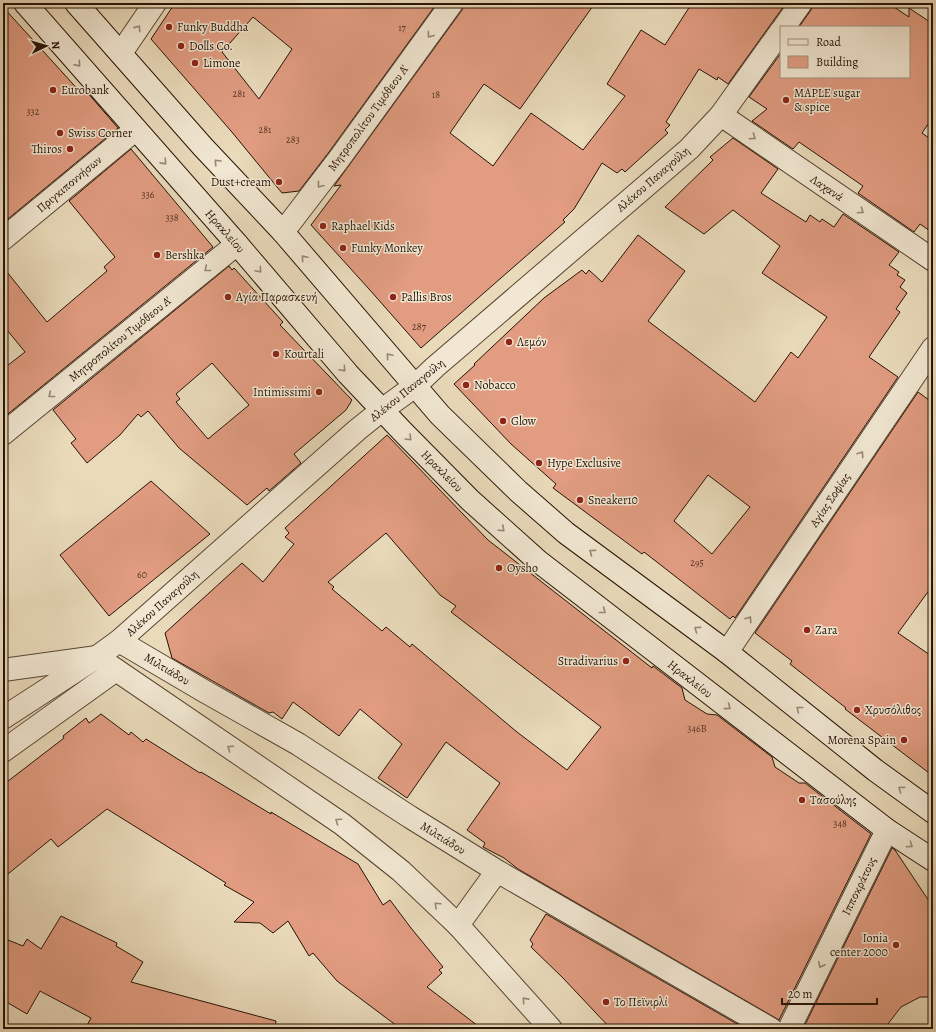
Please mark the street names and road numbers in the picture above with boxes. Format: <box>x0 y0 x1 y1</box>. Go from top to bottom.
street label: Μητροπολίτου Τιμόθεου Α' <box>324 62 412 174</box>
street label: Αλέκου Παναγούλη <box>612 143 693 216</box>
street label: Πριγκιποννήσων <box>33 152 105 216</box>
street label: Λαχανά <box>806 171 847 205</box>
street label: Ηρακλείου <box>202 206 248 256</box>
street label: Μητροπολίτου Τιμόθεου Α' <box>65 292 175 385</box>
street label: Αλέκου Παναγούλη <box>365 355 448 426</box>
street label: Ηρακλείου <box>418 447 466 495</box>
street label: Αγίας Σοφίας <box>805 470 854 531</box>
street label: Αλέκου Παναγούλη <box>122 566 202 640</box>
street label: Μιλτιάδου <box>141 649 193 689</box>
street label: Ηρακλείου <box>664 656 716 702</box>
street label: Μιλτιάδου <box>417 818 469 858</box>
street label: Ιπποκράτους <box>838 854 880 918</box>

